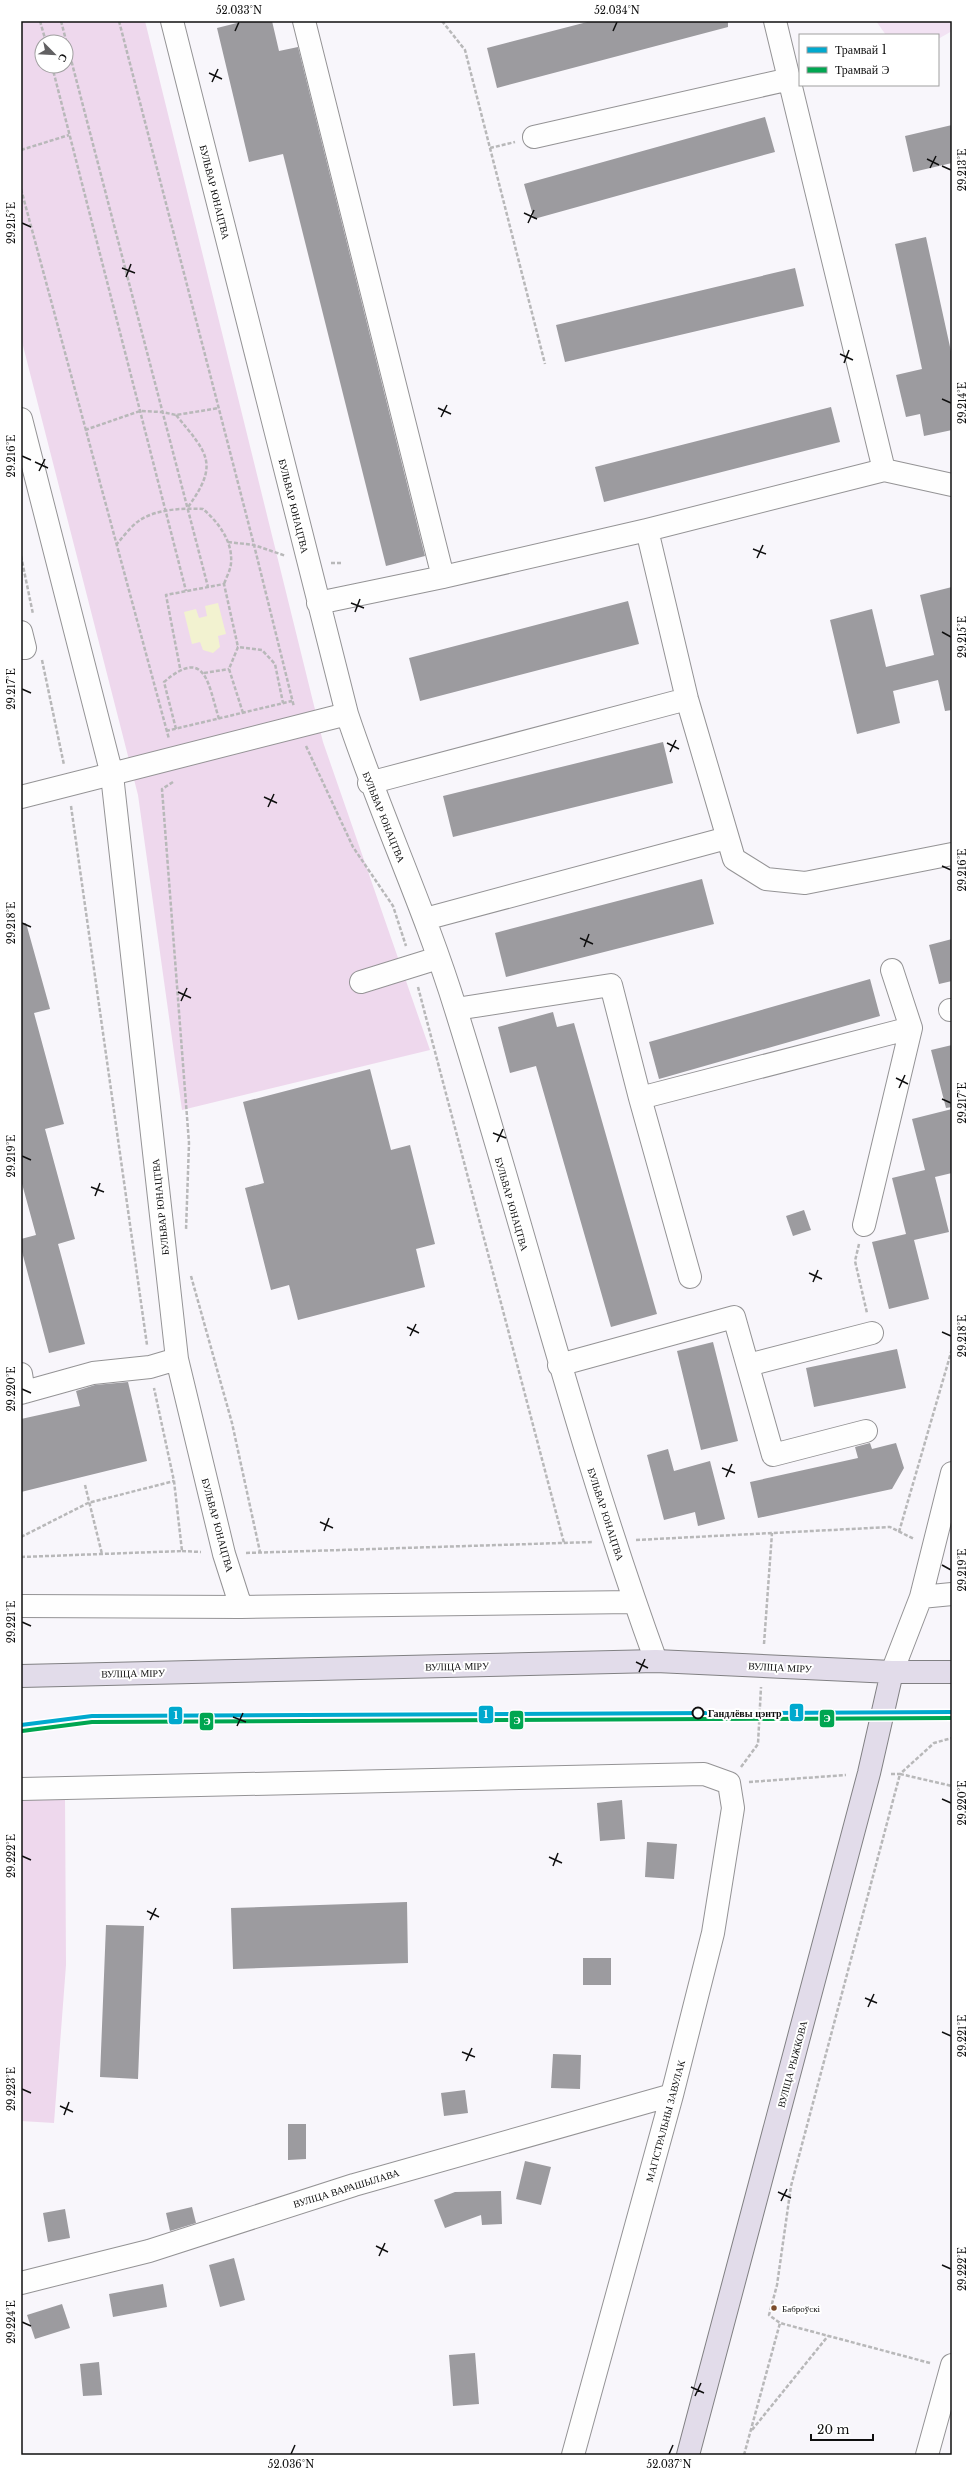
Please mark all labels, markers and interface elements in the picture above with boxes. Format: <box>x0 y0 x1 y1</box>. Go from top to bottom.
text: 52.033°N <box>216 4 262 17</box>
text: 52.034°N <box>594 4 640 17</box>
north arrow <box>34 34 74 74</box>
legend <box>799 34 939 86</box>
text: Трамвай 1 <box>835 42 887 57</box>
text: С <box>55 52 71 65</box>
text: Трамвай Э <box>835 62 889 77</box>
street label: БУЛЬВАР ЮНАЦТВА <box>196 144 233 241</box>
text: 29.213°E <box>956 149 969 191</box>
text: 29.215°E <box>5 202 18 244</box>
text: 29.214°E <box>956 382 969 424</box>
text: 29.216°E <box>5 435 18 477</box>
street label: БУЛЬВАР ЮНАЦТВА <box>275 458 312 555</box>
text: 29.215°E <box>956 616 969 658</box>
text: 29.217°E <box>5 668 18 710</box>
street label: БУЛЬВАР ЮНАЦТВА <box>359 770 408 865</box>
text: 29.216°E <box>956 849 969 891</box>
text: 29.218°E <box>5 902 18 944</box>
text: 29.217°E <box>956 1082 969 1124</box>
text: 29.219°E <box>5 1135 18 1177</box>
street label: БУЛЬВАР ЮНАЦТВА <box>492 1156 531 1253</box>
street label: БУЛЬВАР ЮНАЦТВА <box>149 1157 172 1256</box>
text: 29.218°E <box>956 1315 969 1357</box>
text: 29.220°E <box>5 1366 18 1412</box>
street label: БУЛЬВАР ЮНАЦТВА <box>584 1466 627 1563</box>
street label: БУЛЬВАР ЮНАЦТВА <box>199 1477 237 1574</box>
text: 29.219°E <box>956 1549 969 1591</box>
text: 29.221°E <box>5 1601 18 1643</box>
street label: ВУЛІЦА МІРУ <box>425 1659 490 1674</box>
street label: ВУЛІЦА МІРУ <box>748 1659 813 1676</box>
street label: ВУЛІЦА МІРУ <box>101 1666 166 1681</box>
line badge: 1 <box>789 1703 804 1722</box>
line badge: 1 <box>478 1705 494 1724</box>
line badge: 1 <box>168 1706 183 1725</box>
marker: Гандлёвы цэнтр <box>691 1706 705 1720</box>
text: 1 <box>795 1706 800 1720</box>
text: 1 <box>484 1707 489 1721</box>
place label: Гандлёвы цэнтр <box>708 1707 782 1720</box>
text: 1 <box>174 1708 179 1722</box>
line badge: Э <box>819 1709 835 1728</box>
line badge: Э <box>509 1710 524 1730</box>
text: Э <box>823 1711 831 1725</box>
line badge: Э <box>199 1712 214 1731</box>
text: Э <box>513 1713 521 1727</box>
text: Э <box>203 1714 211 1728</box>
text: 29.220°E <box>956 1780 969 1826</box>
text: 29.222°E <box>5 1834 18 1878</box>
text: 29.221°E <box>956 2015 969 2057</box>
street label: ВУЛІЦА РЫЖКОВА <box>775 2019 811 2109</box>
street label: МАГІСТРАЛЬНЫ ЗАВУЛАК <box>643 2058 688 2183</box>
text: 29.223°E <box>5 2067 18 2111</box>
street label: ВУЛІЦА ВАРАШЫЛАВА <box>292 2166 401 2211</box>
text: 29.222°E <box>956 2247 969 2291</box>
text: 29.224°E <box>5 2300 18 2344</box>
marker: Баброўскі <box>769 2303 779 2313</box>
place label: Баброўскі <box>782 2303 821 2314</box>
scale bar <box>811 2416 873 2442</box>
text: 20 m <box>817 2422 849 2437</box>
text: 52.036°N <box>268 2458 314 2471</box>
text: 52.037°N <box>646 2458 692 2471</box>

